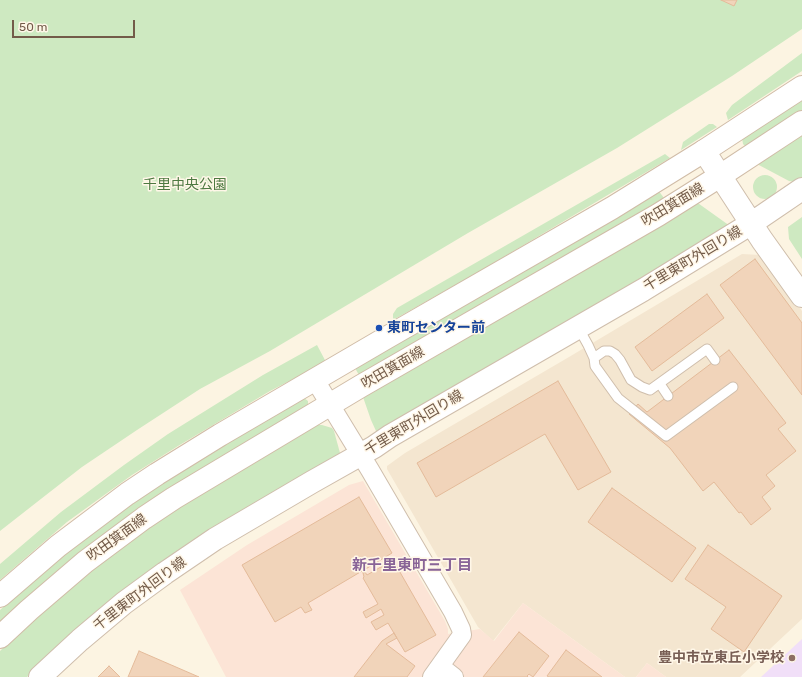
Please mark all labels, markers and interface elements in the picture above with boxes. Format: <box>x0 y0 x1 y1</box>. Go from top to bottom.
scale bar <box>14 12 137 38</box>
text: 50 m <box>19 20 47 34</box>
park label: 千里中央公園 <box>143 177 227 193</box>
street label: 吹田箕面線 <box>639 180 707 230</box>
street label: 千里東町外回り線 <box>641 223 745 295</box>
place label: 東町センター前 <box>387 320 485 336</box>
marker: 東町センター前 <box>374 323 384 333</box>
street label: 吹田箕面線 <box>358 343 428 393</box>
street label: 千里東町外回り線 <box>362 387 466 459</box>
street label: 吹田箕面線 <box>84 511 150 565</box>
street label: 千里東町外回り線 <box>90 554 190 634</box>
district label: 新千里東町三丁目 <box>352 557 472 575</box>
place label: 豊中市立東丘小学校 <box>658 650 784 666</box>
marker: 豊中市立東丘小学校 <box>787 653 797 663</box>

